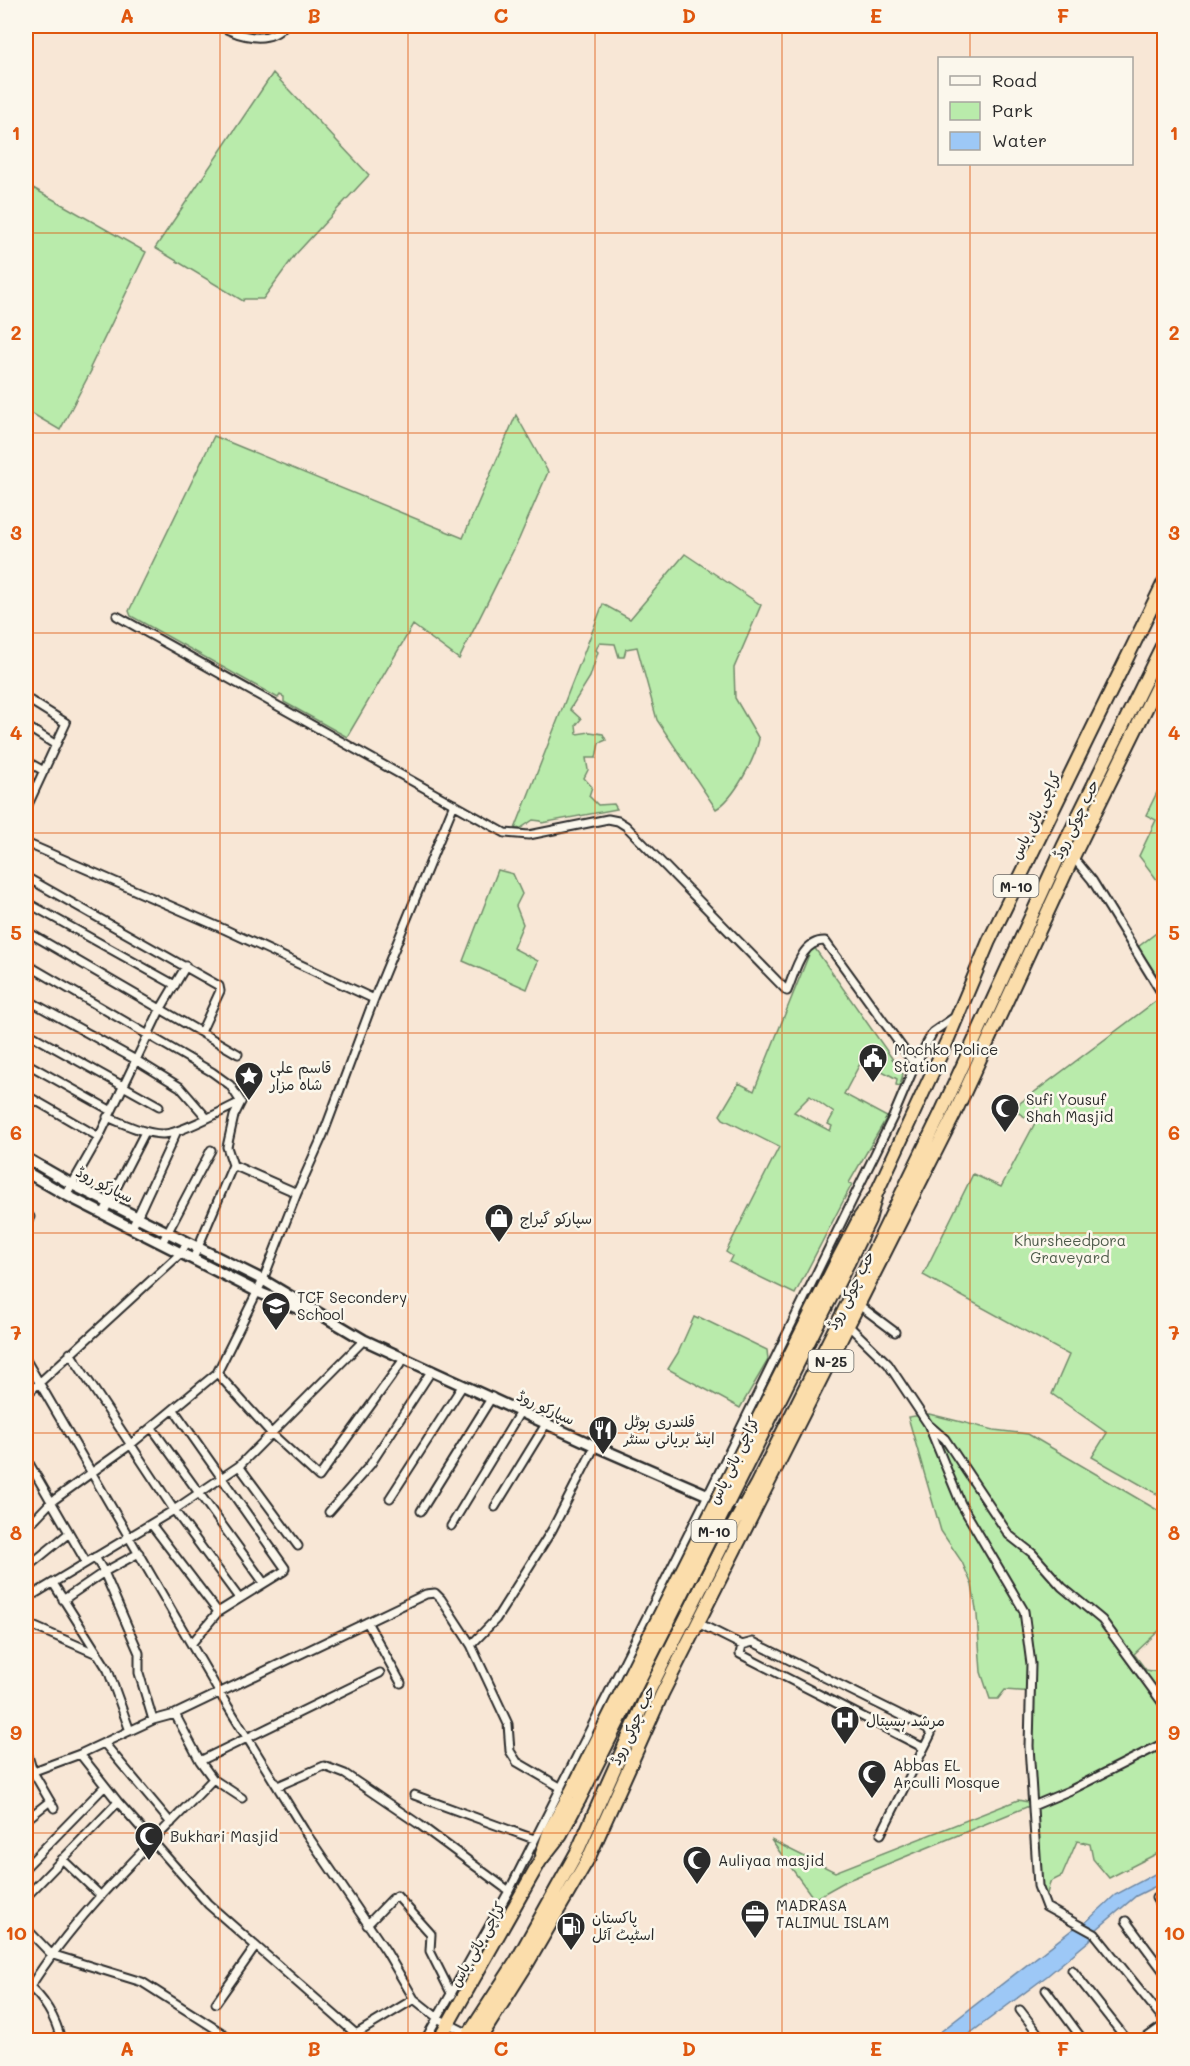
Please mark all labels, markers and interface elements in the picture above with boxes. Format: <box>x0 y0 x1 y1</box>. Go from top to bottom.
text: A <box>120 2 134 28</box>
text: B <box>307 2 321 28</box>
text: C <box>494 2 509 28</box>
text: D <box>682 2 696 28</box>
text: E <box>870 2 882 28</box>
text: F <box>1057 2 1070 28</box>
legend <box>938 57 1133 165</box>
text: Road <box>992 68 1037 92</box>
text: Park <box>992 98 1033 122</box>
text: 1 <box>12 119 20 145</box>
text: 1 <box>1170 119 1178 145</box>
text: Water <box>992 128 1047 152</box>
text: 2 <box>10 319 22 345</box>
text: 2 <box>1168 319 1180 345</box>
text: 3 <box>10 519 22 545</box>
text: 3 <box>1168 519 1180 545</box>
text: 4 <box>10 719 23 745</box>
text: 4 <box>1168 719 1181 745</box>
street label: کراچی بائی پاس <box>1005 768 1066 863</box>
street label: حب چوکی روڈ <box>1047 776 1104 862</box>
road number: M-10 <box>994 875 1038 897</box>
text: 5 <box>10 919 22 945</box>
text: 5 <box>1168 919 1180 945</box>
place label: Mochko Police Station <box>894 1039 998 1076</box>
public building icon: Mochko Police Station <box>857 1042 889 1084</box>
place label: قاسم علی شاہ مزار <box>269 1057 331 1094</box>
place icon: قاسم علی شاہ مزار <box>233 1060 265 1102</box>
place label: Sufi Yousuf Shah Masjid <box>1026 1089 1113 1126</box>
mosque icon: Sufi Yousuf Shah Masjid <box>989 1092 1021 1134</box>
text: 6 <box>10 1119 22 1145</box>
text: 6 <box>1168 1119 1180 1145</box>
street label: سپارکو روڈ <box>72 1161 137 1208</box>
shop icon: سپارکو گیراج <box>483 1202 515 1244</box>
place label: سپارکو گیراج <box>520 1208 592 1229</box>
park label: Khursheedpora Graveyard <box>1014 1230 1126 1267</box>
street label: حب چوکی روڈ <box>822 1247 879 1333</box>
place label: TCF Secondery School <box>297 1287 407 1324</box>
school or university icon: TCF Secondery School <box>260 1290 292 1332</box>
text: 7 <box>10 1319 22 1345</box>
text: 7 <box>1168 1319 1180 1345</box>
road number: N-25 <box>808 1350 854 1372</box>
street label: سپارکو روڈ <box>513 1385 578 1430</box>
place label: قلندری ہوٹل اینڈ بریانی سنٹر <box>622 1411 715 1449</box>
street label: کراچی بائی پاس <box>703 1413 764 1508</box>
restaurant icon: قلندری ہوٹل اینڈ بریانی سنٹر <box>587 1414 619 1456</box>
text: 8 <box>10 1519 22 1545</box>
text: 8 <box>1168 1519 1180 1545</box>
road number: M-10 <box>692 1520 736 1542</box>
street label: حب چوکی روڈ <box>605 1682 660 1769</box>
hospital icon: مرشد ہسپتال <box>829 1704 861 1746</box>
place label: مرشد ہسپتال <box>866 1710 945 1732</box>
text: 9 <box>10 1719 22 1745</box>
text: 9 <box>1168 1719 1180 1745</box>
place label: Abbas EL Arculli Mosque <box>893 1755 1000 1792</box>
mosque icon: Abbas EL Arculli Mosque <box>856 1758 888 1800</box>
mosque icon: Bukhari Masjid <box>133 1820 165 1862</box>
place label: Bukhari Masjid <box>170 1826 278 1846</box>
mosque icon: Auliyaa masjid <box>681 1844 713 1886</box>
place label: Auliyaa masjid <box>718 1850 824 1870</box>
place label: MADRASA TALIMUL ISLAM <box>776 1895 889 1932</box>
street label: کراچی بائی پاس <box>445 1898 510 1991</box>
office icon: MADRASA TALIMUL ISLAM <box>739 1898 771 1940</box>
place label: پاکستان اسٹیٹ آئل <box>592 1907 654 1944</box>
fuel station icon: پاکستان اسٹیٹ آئل <box>555 1910 587 1952</box>
text: 10 <box>5 1919 27 1945</box>
text: 10 <box>1163 1919 1185 1945</box>
text: A <box>120 2035 134 2061</box>
text: B <box>307 2035 321 2061</box>
text: C <box>494 2035 509 2061</box>
text: D <box>682 2035 696 2061</box>
text: E <box>870 2035 882 2061</box>
text: F <box>1057 2035 1070 2061</box>

